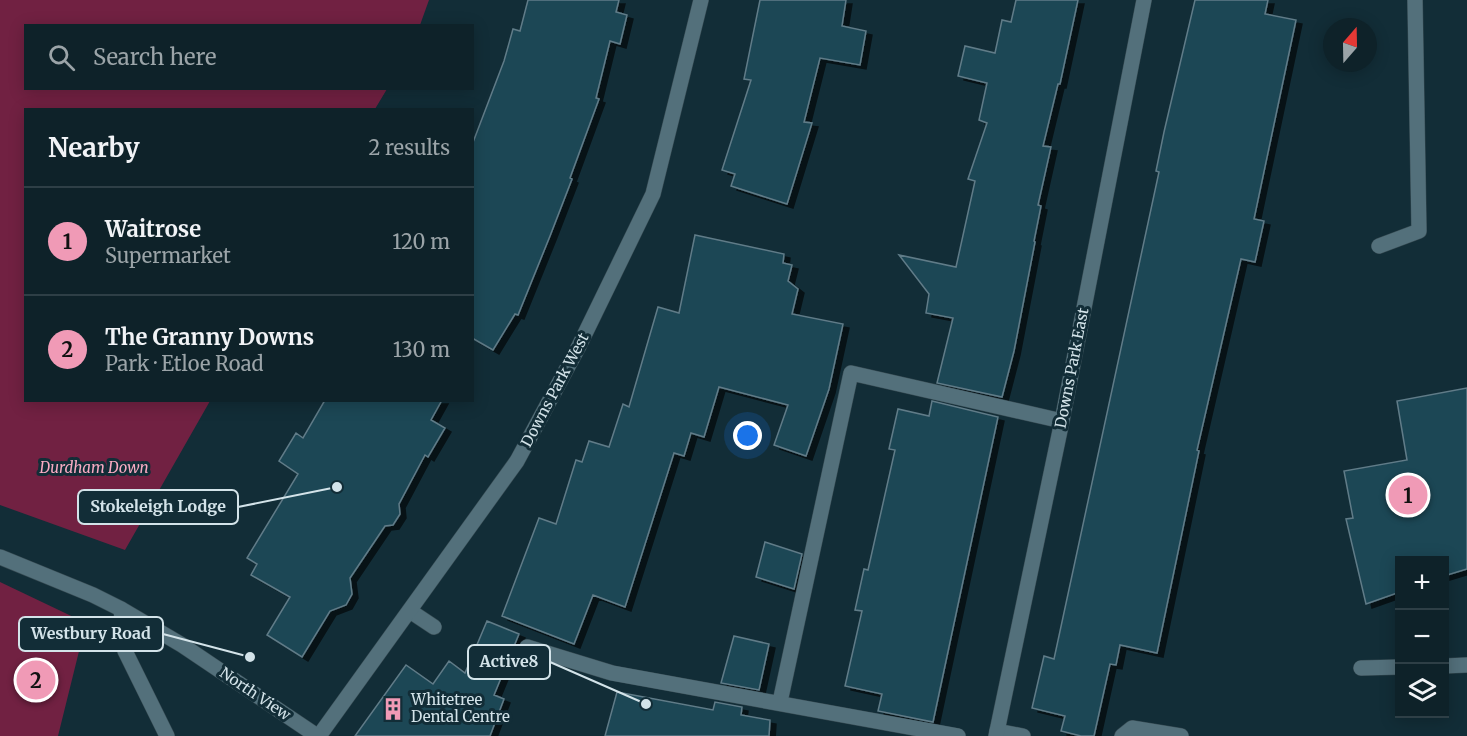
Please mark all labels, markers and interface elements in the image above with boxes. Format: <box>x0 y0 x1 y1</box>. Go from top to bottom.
north arrow <box>1323 18 1377 72</box>
search box <box>24 24 474 90</box>
icon: search <box>45 41 78 74</box>
text: Search here <box>93 43 216 71</box>
text: Nearby <box>48 131 140 164</box>
text: 2 results <box>368 135 450 160</box>
text: Waitrose <box>105 215 201 243</box>
text: 1 <box>63 229 72 254</box>
text: 120 m <box>392 229 450 254</box>
text: Supermarket <box>105 243 231 268</box>
street label: Downs Park East <box>1051 306 1093 430</box>
text: The Granny Downs <box>105 323 314 351</box>
street label: Downs Park West <box>516 329 593 450</box>
text: 2 <box>62 337 73 362</box>
text: 130 m <box>393 337 450 362</box>
text: Park · Etloe Road <box>105 351 264 376</box>
your location <box>733 421 762 450</box>
park label: Durdham Down <box>38 458 149 477</box>
pin: 1 <box>1388 472 1428 518</box>
callout: Stokeleigh Lodge <box>78 490 238 524</box>
text: Stokeleigh Lodge <box>90 496 226 516</box>
map controls <box>1395 556 1449 718</box>
button: + <box>1395 556 1449 610</box>
button: − <box>1395 610 1449 664</box>
callout: Westbury Road <box>19 617 163 651</box>
text: Westbury Road <box>30 623 151 643</box>
callout: Active8 <box>468 645 550 679</box>
text: Active8 <box>479 651 539 671</box>
pin: 2 <box>16 658 56 702</box>
street label: North View <box>216 663 295 724</box>
button: layers <box>1395 664 1449 718</box>
place label: Whitetree Dental Centre <box>410 690 510 726</box>
building icon: Whitetree Dental Centre <box>380 696 406 722</box>

